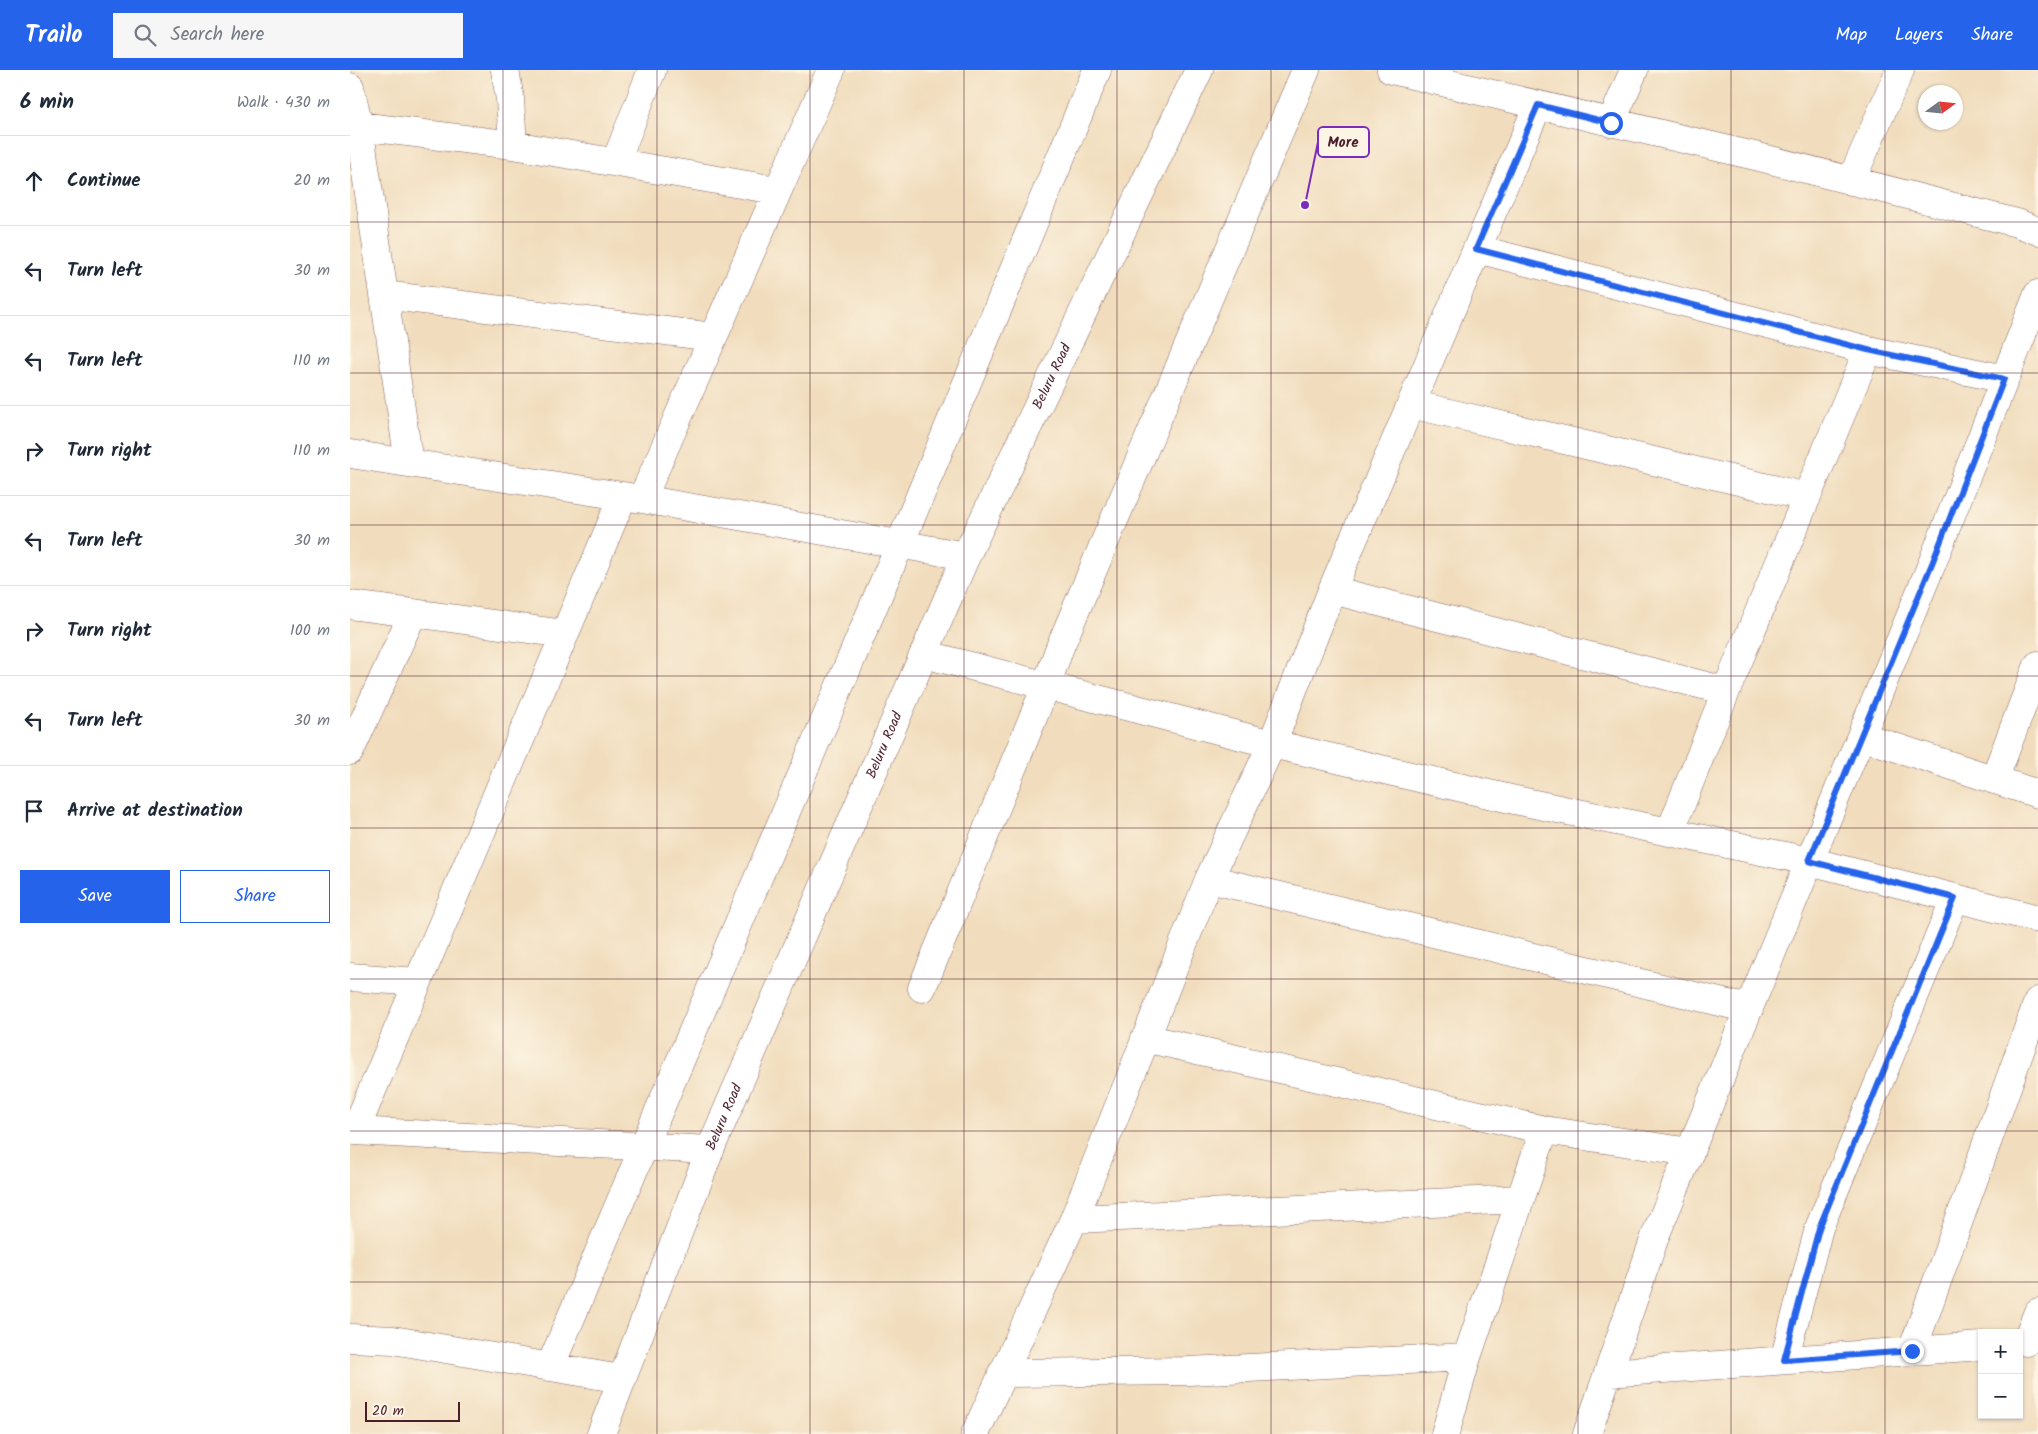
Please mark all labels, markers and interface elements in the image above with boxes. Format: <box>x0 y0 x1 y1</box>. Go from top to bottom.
search box <box>113 13 463 58</box>
text: Trailo <box>25 16 83 55</box>
text: Search here <box>171 20 264 50</box>
icon: search <box>131 21 159 49</box>
text: Map <box>1836 21 1867 50</box>
text: Layers <box>1895 21 1943 50</box>
text: Share <box>1971 21 2013 50</box>
north arrow <box>1918 85 1963 130</box>
text: 6 min <box>20 86 74 119</box>
text: Walk · 430 m <box>237 90 330 115</box>
route start <box>1600 112 1623 135</box>
callout: More <box>1318 127 1369 157</box>
text: More <box>1328 131 1359 155</box>
text: Continue <box>67 166 140 196</box>
icon: ahead <box>20 167 48 195</box>
text: 20 m <box>294 168 330 193</box>
text: Turn left <box>67 256 142 286</box>
icon: left <box>20 257 48 285</box>
text: 30 m <box>294 258 330 283</box>
street label: Beluru Road <box>1027 339 1078 413</box>
text: Turn left <box>67 346 142 376</box>
icon: left <box>20 347 48 375</box>
text: 110 m <box>293 348 330 373</box>
text: Turn right <box>67 436 152 466</box>
icon: right <box>20 437 48 465</box>
text: 110 m <box>293 438 330 463</box>
text: Turn left <box>67 526 142 556</box>
icon: left <box>20 527 48 555</box>
text: 30 m <box>294 528 330 553</box>
text: Turn right <box>67 616 152 646</box>
icon: right <box>20 617 48 645</box>
text: 100 m <box>290 618 330 643</box>
text: Turn left <box>67 706 142 736</box>
icon: left <box>20 707 48 735</box>
text: 30 m <box>294 708 330 733</box>
street label: Beluru Road <box>860 708 909 782</box>
text: Arrive at destination <box>67 796 243 826</box>
icon: arrive <box>20 797 48 825</box>
button: Save <box>20 870 170 923</box>
button: Share <box>180 870 330 923</box>
street label: Beluru Road <box>700 1079 749 1154</box>
map controls <box>1978 1329 2023 1419</box>
button: + <box>1978 1329 2023 1374</box>
route end <box>1901 1340 1924 1363</box>
button: − <box>1978 1374 2023 1419</box>
scale bar <box>365 1399 460 1422</box>
text: 20 m <box>372 1400 404 1422</box>

